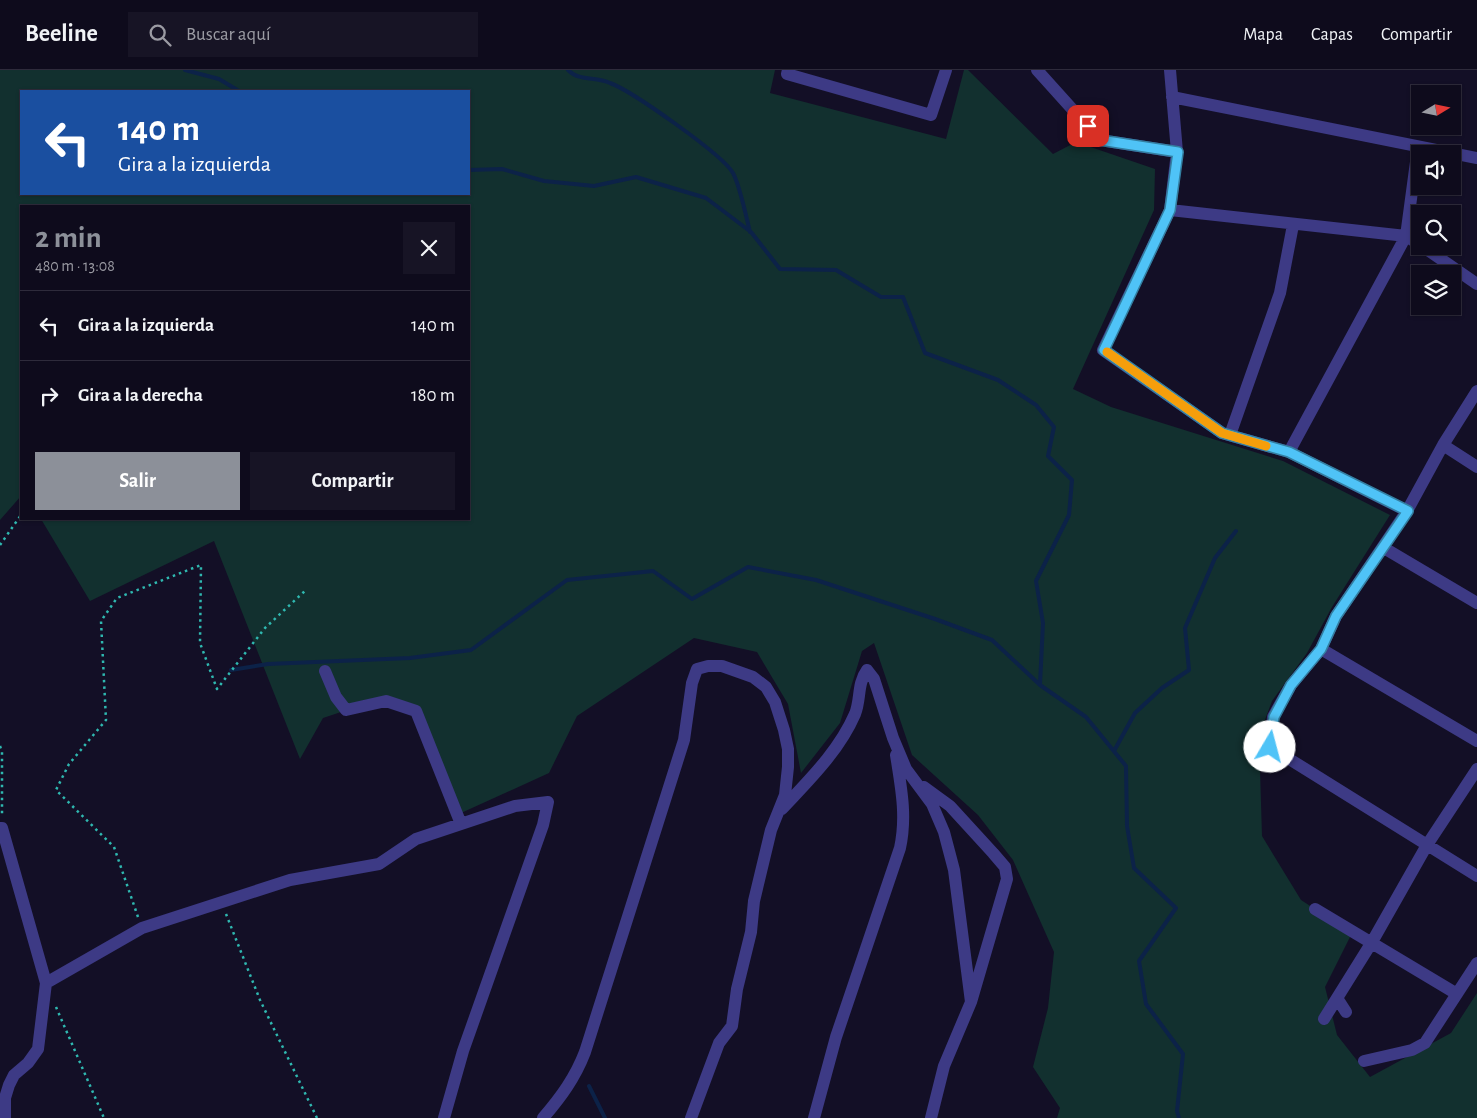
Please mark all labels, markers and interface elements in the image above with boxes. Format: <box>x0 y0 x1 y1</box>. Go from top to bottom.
search box <box>128 12 478 57</box>
icon: search <box>146 21 174 49</box>
text: Beeline <box>25 22 98 46</box>
text: Buscar aquí <box>186 25 271 44</box>
text: Mapa <box>1243 26 1283 44</box>
text: Capas <box>1311 26 1353 44</box>
text: Compartir <box>1381 26 1452 44</box>
north arrow <box>1411 85 1461 135</box>
map controls <box>1411 85 1461 315</box>
pin <box>1067 105 1109 147</box>
icon: left <box>35 110 100 175</box>
text: 140 m <box>118 112 200 147</box>
icon: arrive <box>1074 112 1102 140</box>
button: sound <box>1411 145 1461 195</box>
text: Gira a la izquierda <box>118 153 271 175</box>
button: search <box>1411 205 1461 255</box>
button: close <box>403 222 455 274</box>
text: 2 min <box>35 223 102 253</box>
text: 480 m · 13:08 <box>35 258 115 274</box>
button: layers <box>1411 265 1461 315</box>
icon: left <box>35 312 63 340</box>
text: Gira a la izquierda <box>78 316 214 335</box>
text: 140 m <box>411 316 455 335</box>
icon: right <box>35 382 63 410</box>
text: Gira a la derecha <box>78 386 203 405</box>
text: 180 m <box>411 386 455 405</box>
button: Salir <box>35 452 240 510</box>
button: Compartir <box>250 452 455 510</box>
position arrow <box>1243 720 1295 772</box>

